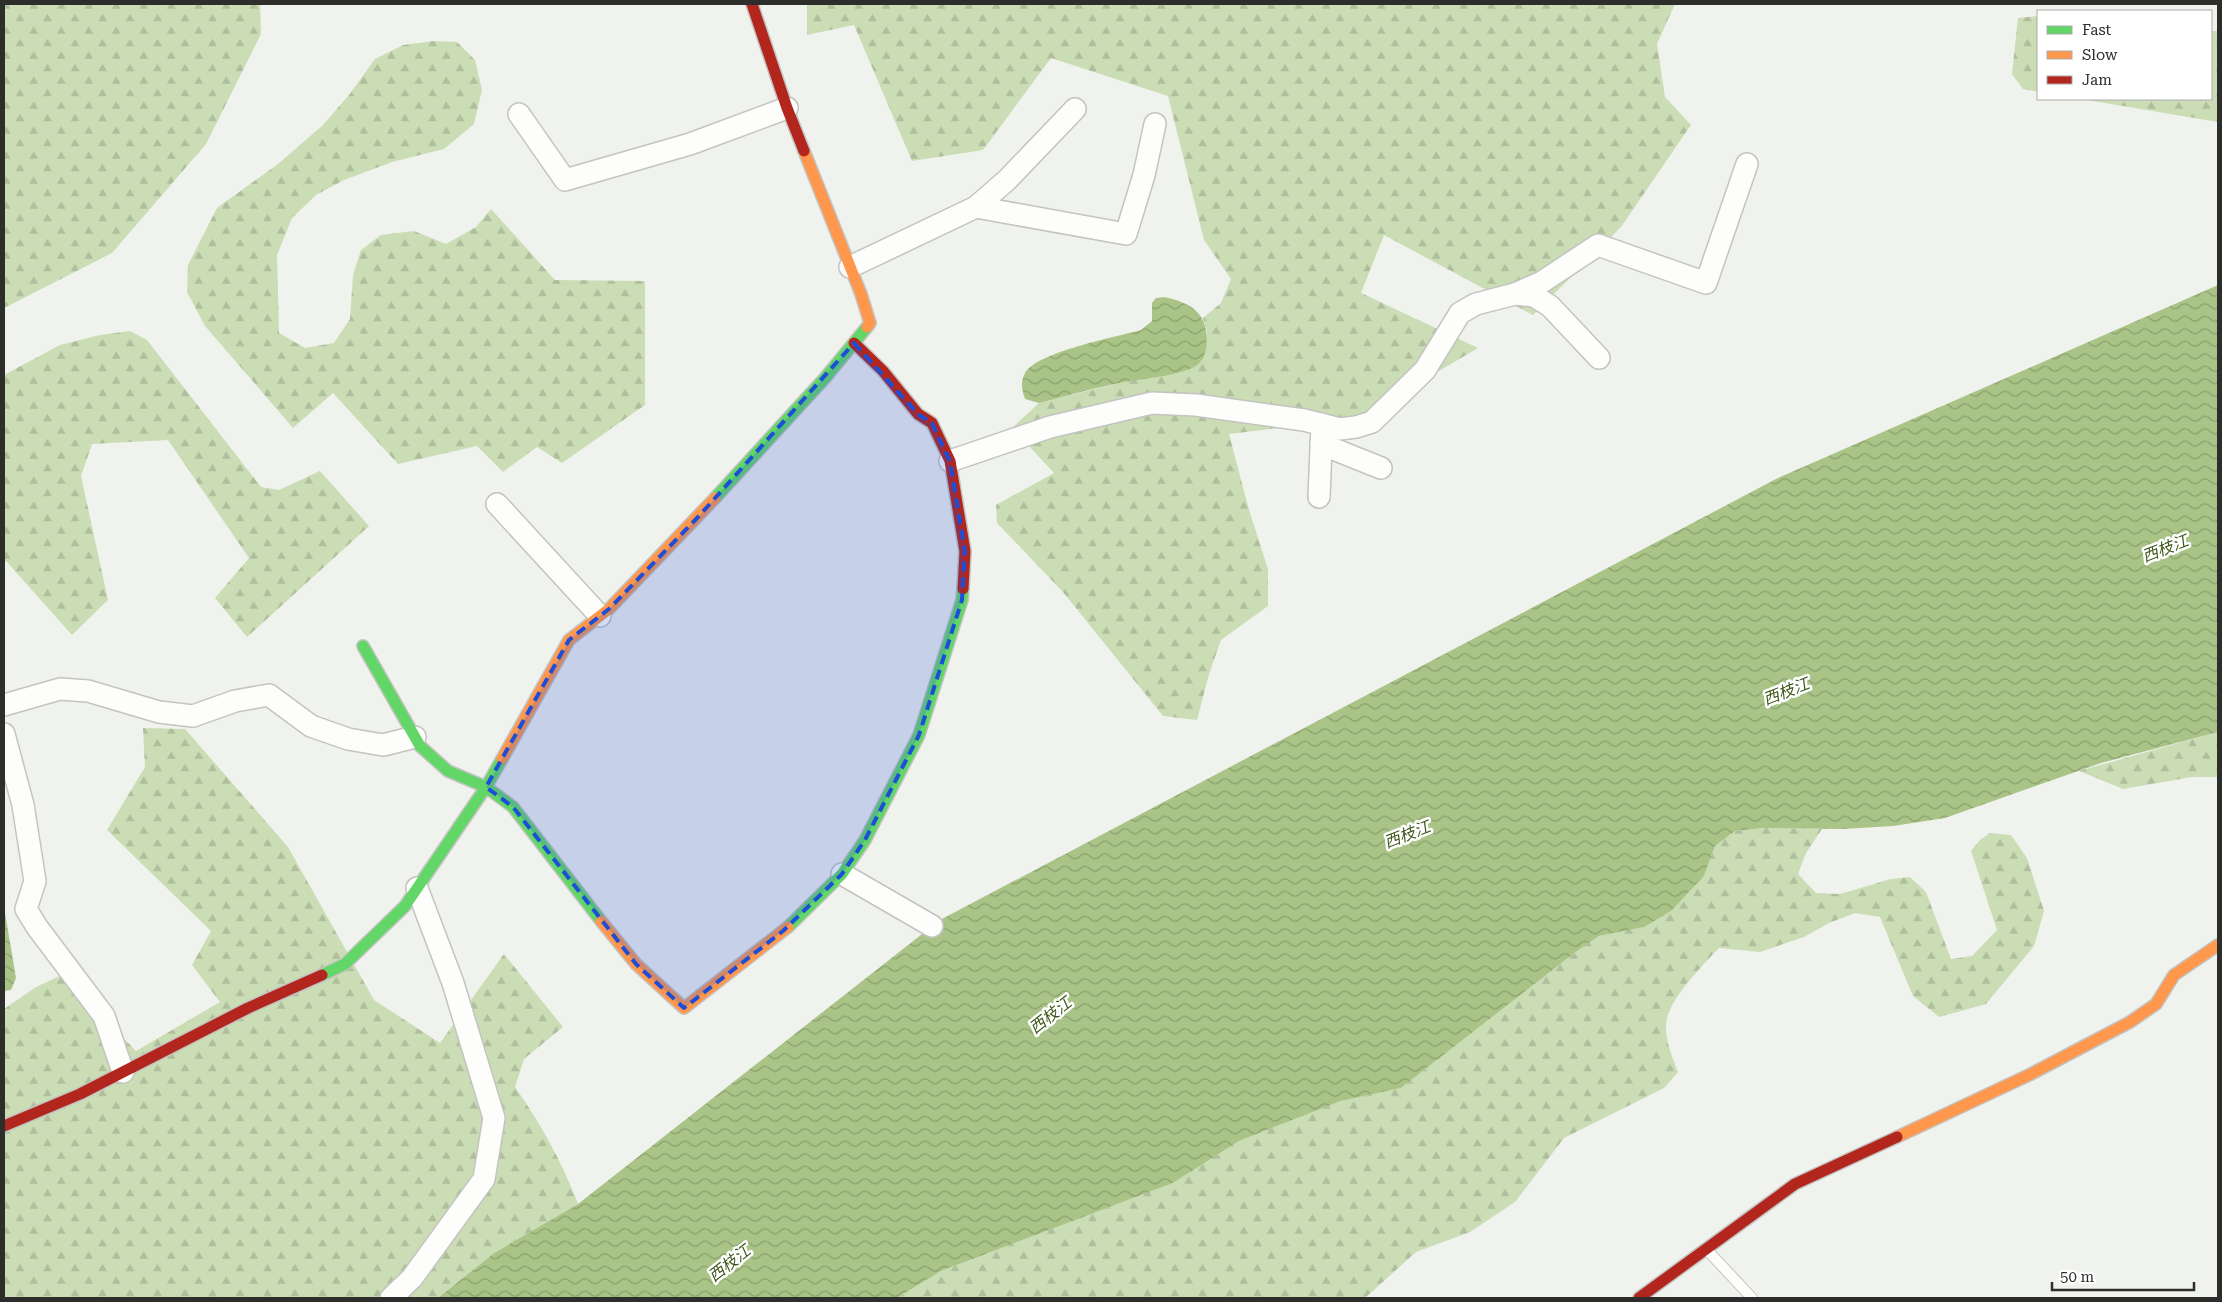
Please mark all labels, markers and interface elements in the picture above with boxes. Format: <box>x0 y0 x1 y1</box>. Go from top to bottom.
legend <box>2037 10 2212 100</box>
text: Fast <box>2082 21 2112 39</box>
text: Slow <box>2082 46 2118 64</box>
text: Jam <box>2082 71 2112 89</box>
water label: 西枝江 <box>2139 530 2193 566</box>
water label: 西枝江 <box>1760 673 1814 709</box>
water label: 西枝江 <box>1381 816 1435 852</box>
water label: 西枝江 <box>1026 992 1077 1038</box>
water label: 西枝江 <box>705 1240 756 1286</box>
scale bar <box>2052 1260 2194 1292</box>
text: 50 m <box>2060 1268 2095 1286</box>

